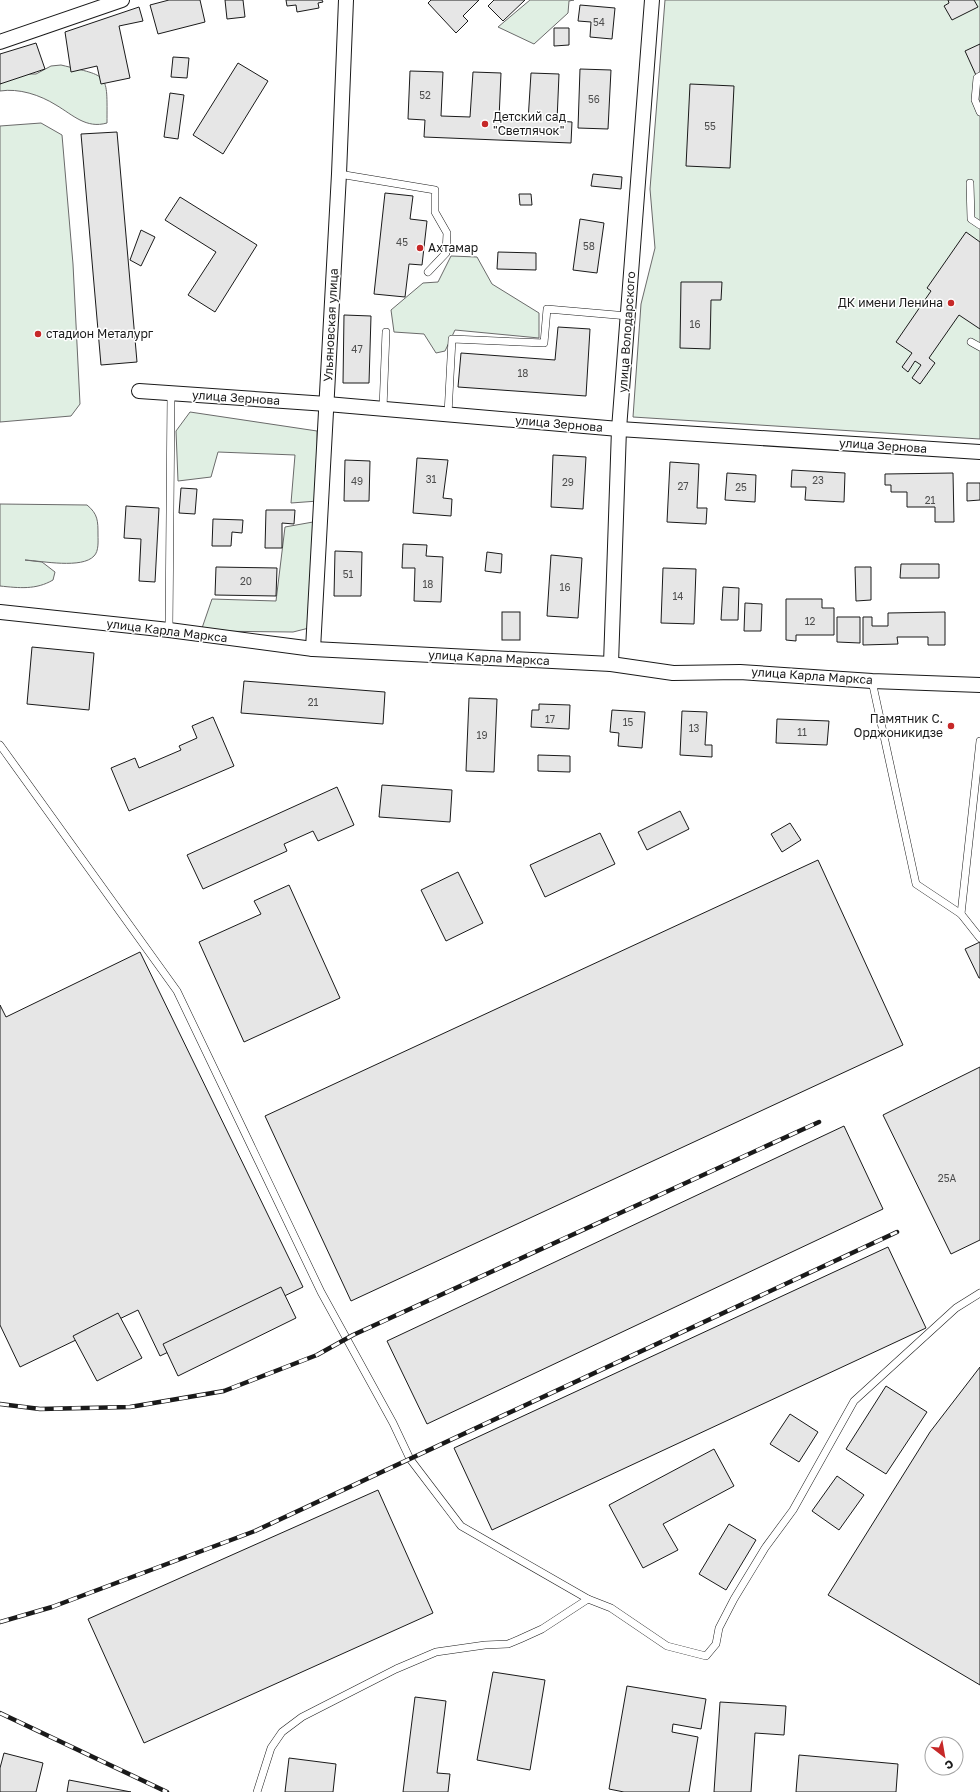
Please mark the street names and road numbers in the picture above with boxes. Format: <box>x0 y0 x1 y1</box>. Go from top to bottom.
street label: Ульяновская улица <box>320 268 341 382</box>
street label: улица Володарского <box>615 271 638 393</box>
street label: улица Зернова <box>191 387 281 408</box>
street label: улица Зернова <box>514 412 604 435</box>
street label: улица Зернова <box>838 435 928 456</box>
street label: улица Карла Маркса <box>106 616 228 645</box>
street label: улица Карла Маркса <box>428 647 550 668</box>
street label: улица Карла Маркса <box>751 664 873 687</box>

